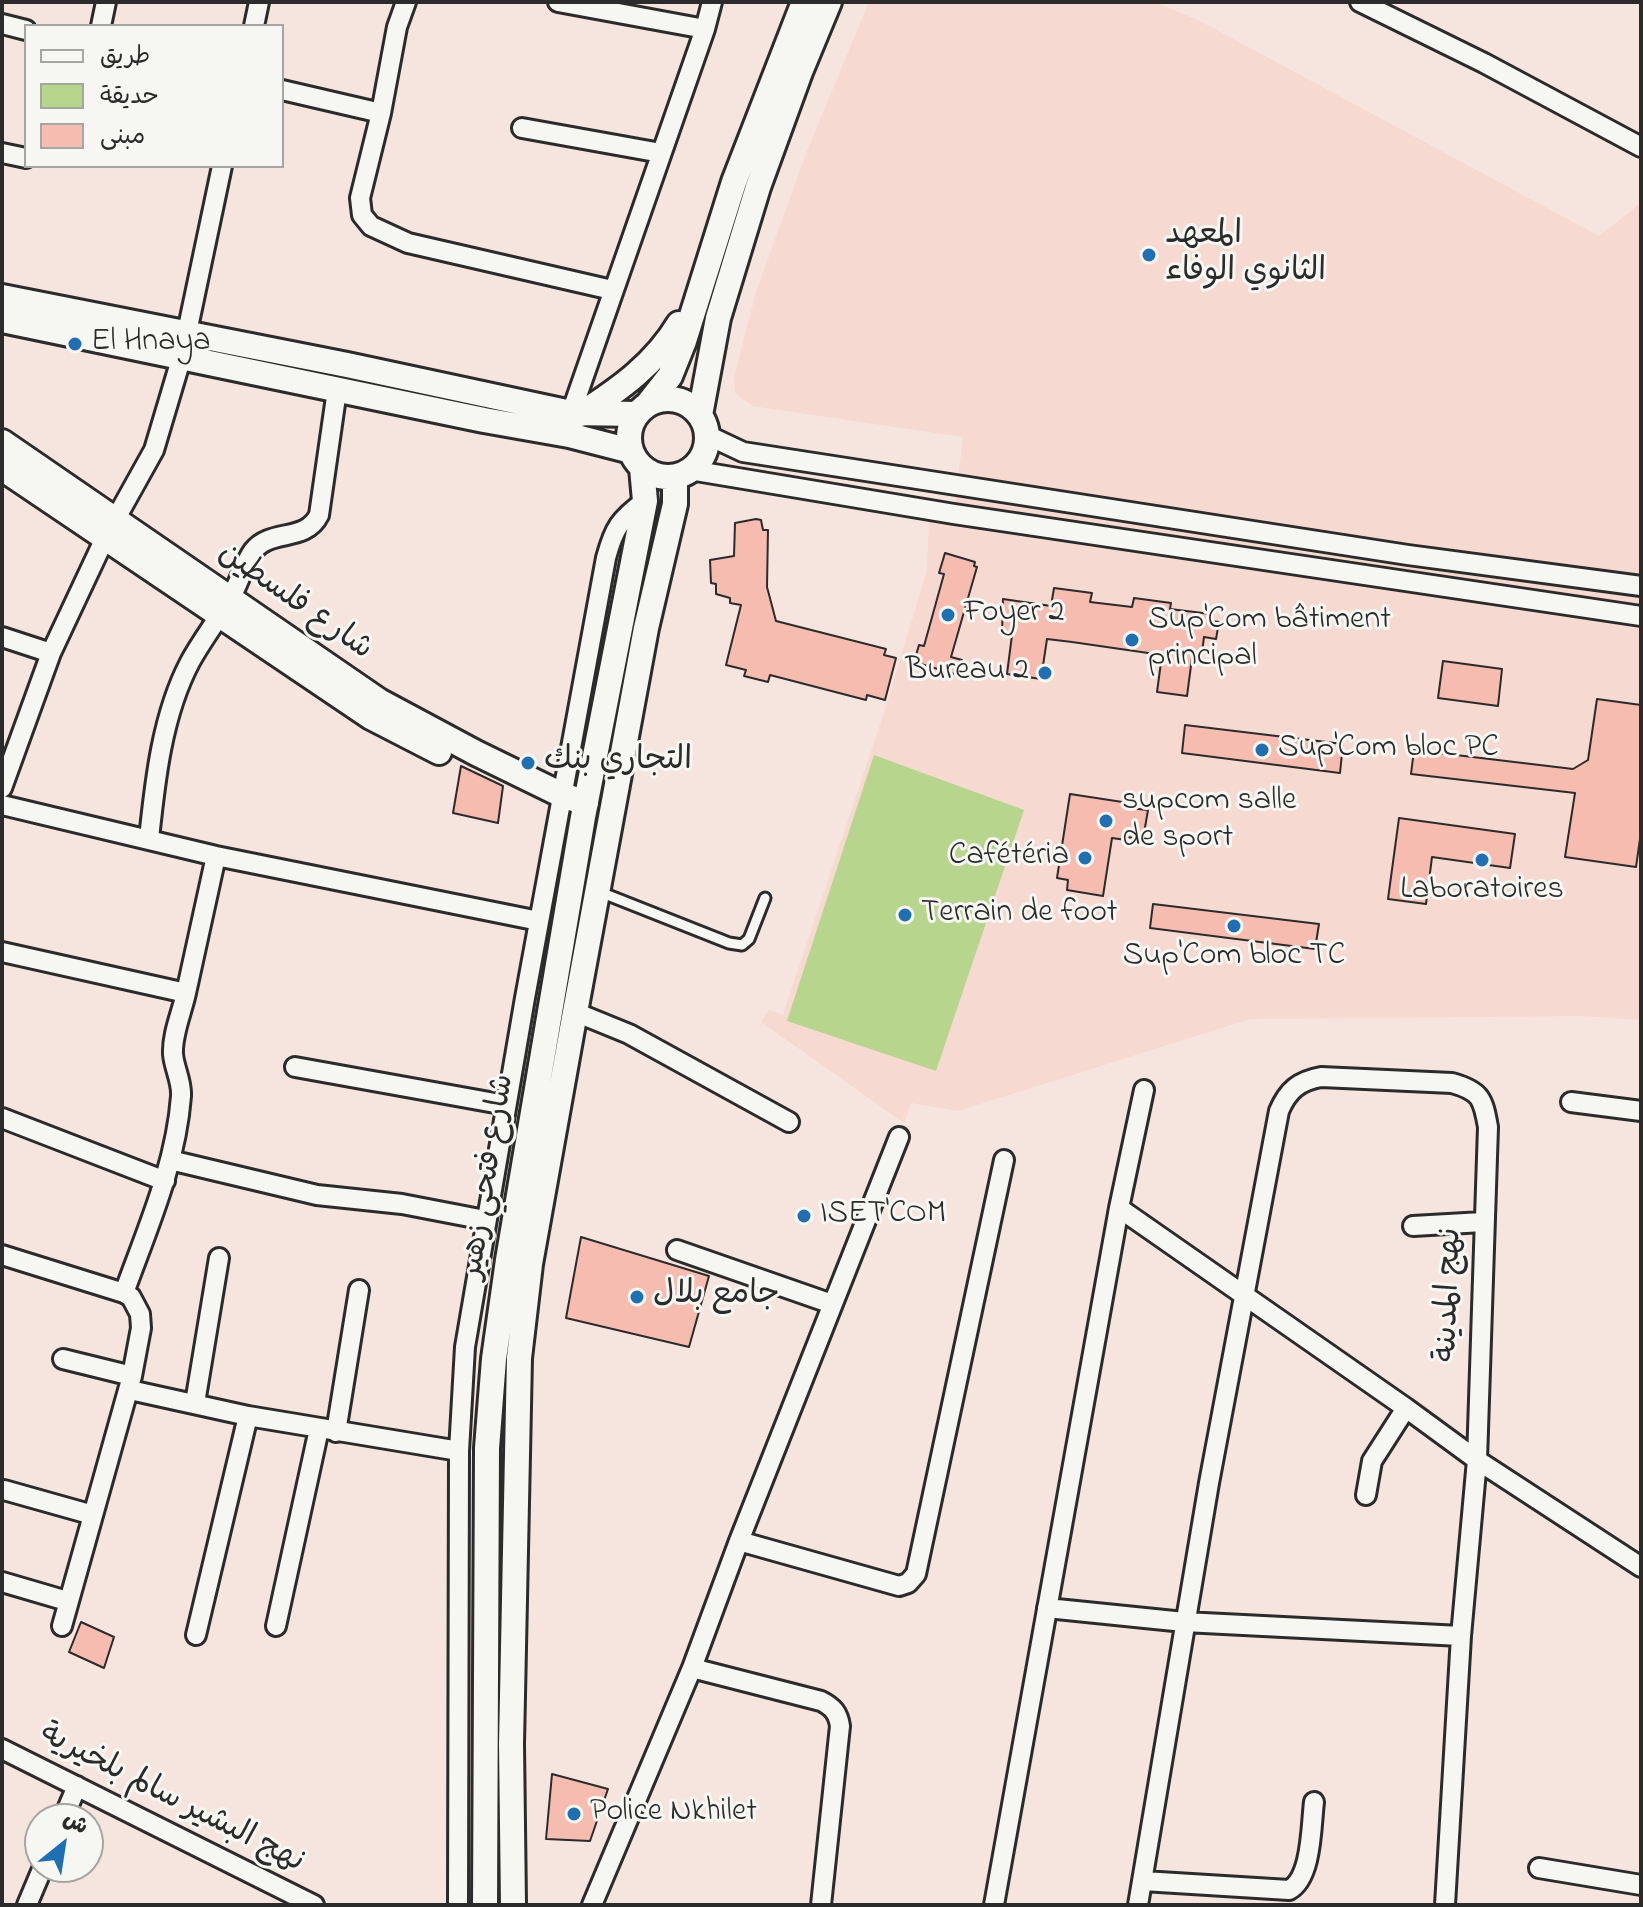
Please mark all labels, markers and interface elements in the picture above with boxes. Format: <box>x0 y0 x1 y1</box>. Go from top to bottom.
legend <box>24 24 284 168</box>
text: طريق <box>100 40 150 75</box>
text: حديقة <box>100 80 159 115</box>
text: مبنى <box>100 120 145 155</box>
place label: المعهد الثانوي الوفاء <box>1165 218 1326 293</box>
marker: المعهد الثانوي الوفاء <box>1140 246 1158 264</box>
place label: El Hnaya <box>91 325 210 363</box>
marker: El Hnaya <box>66 335 84 353</box>
street label: شارع فلسطين <box>209 536 379 670</box>
place label: Foyer 2 <box>964 596 1064 634</box>
place label: Sup'Com bâtiment principal <box>1148 603 1391 678</box>
marker: Foyer 2 <box>939 606 957 624</box>
marker: Sup'Com bâtiment principal <box>1123 631 1141 649</box>
place label: Bureau 2 <box>906 654 1029 692</box>
marker: Bureau 2 <box>1036 664 1054 682</box>
place label: Sup'Com bloc PC <box>1278 731 1499 769</box>
marker: Sup'Com bloc PC <box>1253 741 1271 759</box>
place label: التجاري بنك <box>544 744 692 782</box>
marker: التجاري بنك <box>519 754 537 772</box>
place label: supcom salle de sport <box>1122 784 1296 859</box>
marker: supcom salle de sport <box>1097 812 1115 830</box>
place label: Cafétéria <box>949 839 1069 877</box>
marker: Cafétéria <box>1076 849 1094 867</box>
marker: Laboratoires <box>1473 851 1491 869</box>
place label: Laboratoires <box>1400 873 1564 911</box>
place label: Terrain de foot <box>921 896 1118 934</box>
marker: Terrain de foot <box>896 906 914 924</box>
marker: Sup'Com bloc TC <box>1225 917 1243 935</box>
place label: Sup'Com bloc TC <box>1123 939 1345 977</box>
street label: شارع فتحي زهير <box>455 1072 525 1282</box>
place label: ISET'COM <box>820 1197 946 1235</box>
marker: ISET'COM <box>795 1207 813 1225</box>
street label: نهج المدينة <box>1429 1227 1473 1363</box>
place label: جامع بلال <box>653 1278 780 1316</box>
marker: جامع بلال <box>628 1288 646 1306</box>
street label: نهج البشير سالم بلخيرية <box>32 1717 310 1883</box>
place label: Police Nkhilet <box>590 1795 757 1833</box>
north arrow <box>24 1803 104 1883</box>
marker: Police Nkhilet <box>565 1805 583 1823</box>

